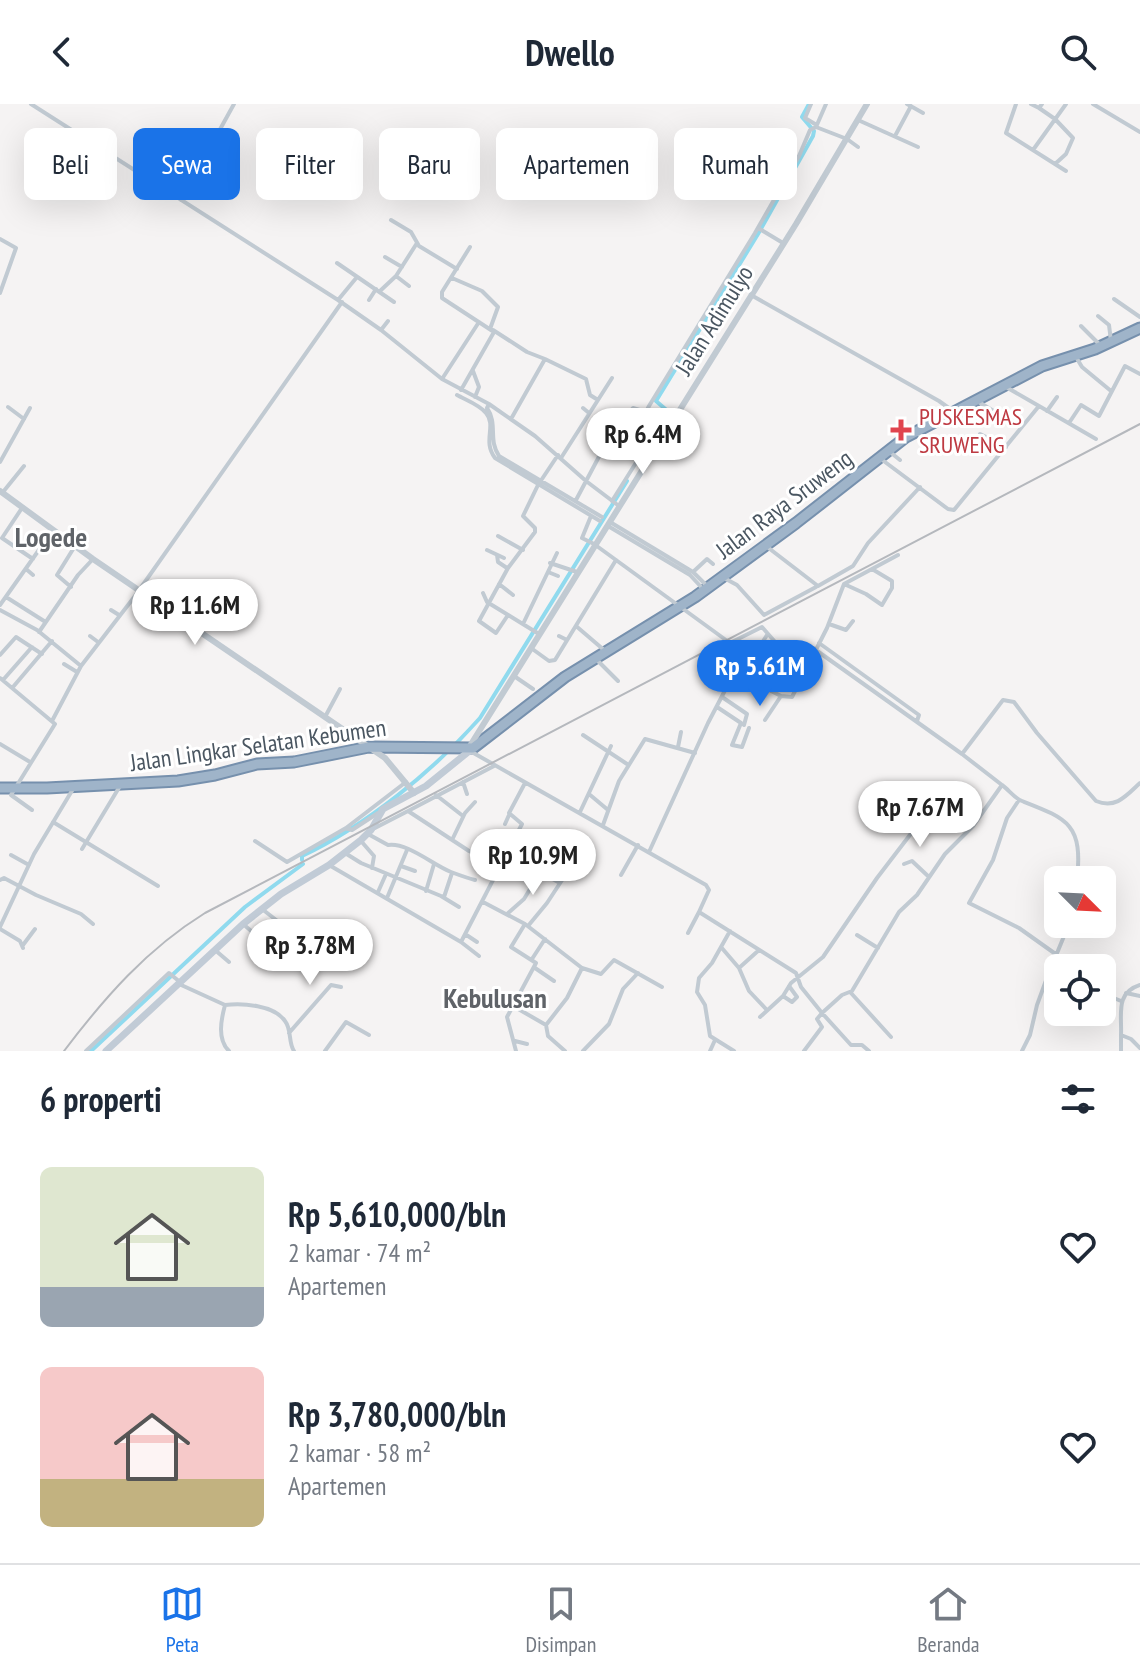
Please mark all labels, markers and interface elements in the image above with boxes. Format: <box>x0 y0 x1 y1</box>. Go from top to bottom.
text: Dwello <box>525 29 615 76</box>
icon: back <box>40 30 84 74</box>
icon: search <box>1056 30 1100 74</box>
chip: Beli <box>24 128 117 200</box>
chip: Sewa <box>133 128 240 200</box>
chip: Filter <box>256 128 363 200</box>
chip: Baru <box>379 128 480 200</box>
chip: Apartemen <box>496 128 658 200</box>
chip: Rumah <box>674 128 797 200</box>
street label: Jalan Adimulyo <box>668 259 760 381</box>
place label: PUSKESMAS SRUWENG <box>919 401 1022 460</box>
pin: Rp 6.4M <box>569 408 717 476</box>
text: Rp 6.4M <box>604 417 682 450</box>
marker: PUSKESMAS SRUWENG <box>890 419 912 441</box>
street label: Jalan Raya Sruweng <box>709 443 858 566</box>
district label: Logede <box>15 518 87 555</box>
pin: Rp 11.6M <box>112 579 278 647</box>
text: Rp 11.6M <box>150 588 240 621</box>
pin: Rp 5.61M <box>677 640 843 708</box>
text: Rp 5.61M <box>715 649 805 682</box>
street label: Jalan Lingkar Selatan Kebumen <box>127 712 388 778</box>
pin: Rp 7.67M <box>837 781 1003 849</box>
text: Rp 7.67M <box>876 790 964 823</box>
pin: Rp 10.9M <box>450 829 616 897</box>
text: Rp 10.9M <box>488 838 578 871</box>
north arrow <box>1044 866 1116 938</box>
map controls <box>1044 866 1116 1026</box>
pin: Rp 3.78M <box>227 919 393 987</box>
text: Rp 3.78M <box>265 928 355 961</box>
button: locate <box>1044 954 1116 1026</box>
district label: Kebulusan <box>443 979 547 1016</box>
text: 6 properti <box>40 1077 162 1121</box>
icon: filters <box>1056 1077 1100 1121</box>
text: Rp 5,610,000/bln <box>288 1192 506 1236</box>
icon: home <box>104 1199 200 1295</box>
icon: heart <box>1056 1225 1100 1269</box>
text: 2 kamar · 74 m² <box>288 1236 431 1269</box>
text: Apartemen <box>288 1269 387 1302</box>
text: Rp 3,780,000/bln <box>288 1392 506 1436</box>
icon: home <box>104 1399 200 1495</box>
icon: heart <box>1056 1425 1100 1469</box>
text: 2 kamar · 58 m² <box>288 1436 431 1469</box>
text: Apartemen <box>288 1469 387 1502</box>
tab: Peta <box>160 1582 204 1658</box>
tab: Disimpan <box>525 1582 596 1658</box>
tab: Beranda <box>917 1582 980 1658</box>

